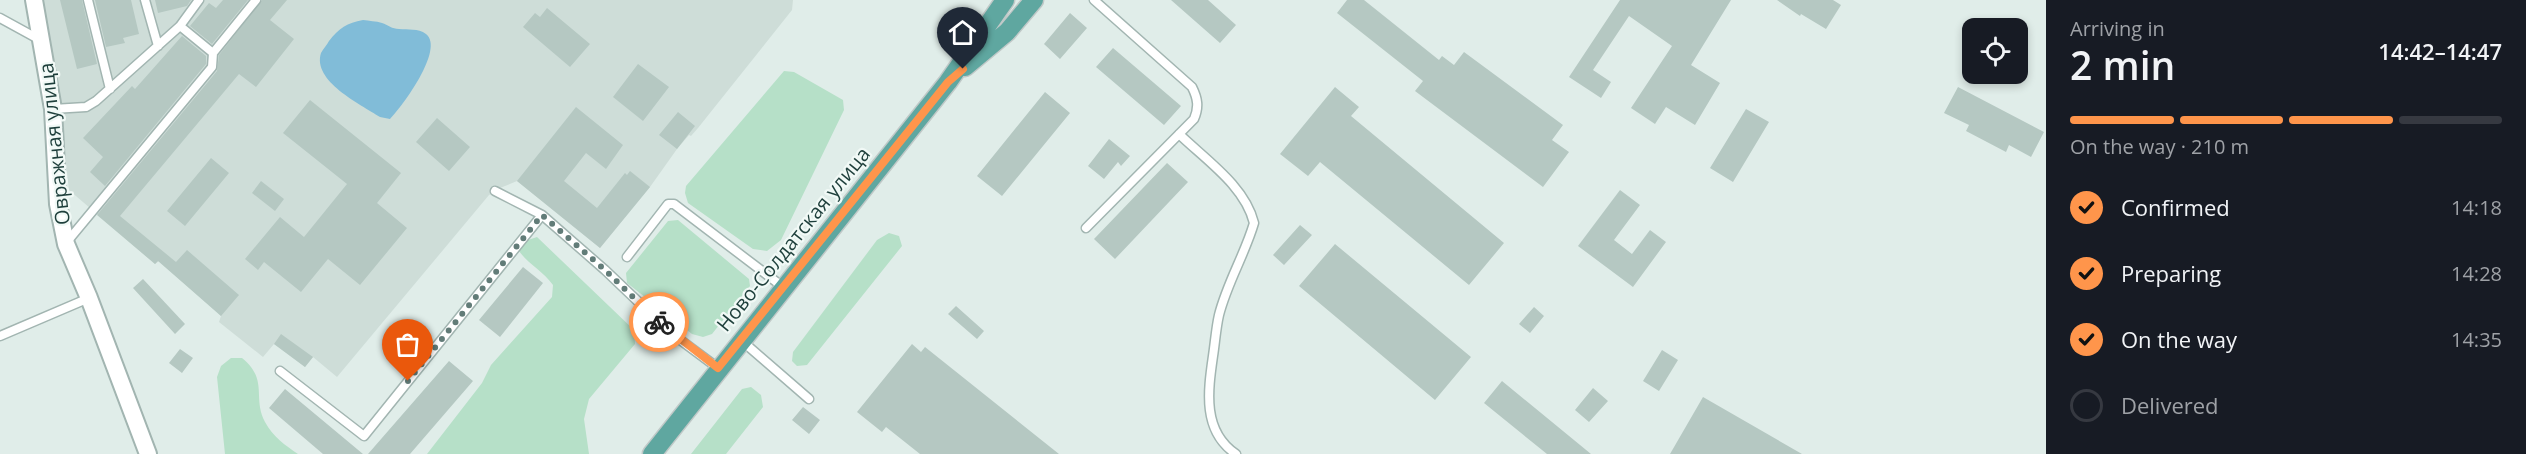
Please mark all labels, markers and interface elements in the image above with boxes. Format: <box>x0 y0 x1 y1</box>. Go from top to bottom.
pin <box>937 7 988 69</box>
text: Arriving in <box>2070 15 2165 42</box>
icon: home <box>946 16 979 49</box>
map controls <box>1962 18 2028 84</box>
button: locate <box>1962 18 2028 84</box>
text: 14:42–14:47 <box>2378 36 2502 66</box>
text: 2 min <box>2070 38 2175 91</box>
street label: Овражная улица <box>32 62 76 226</box>
text: On the way · 210 m <box>2070 133 2249 160</box>
street label: Ново-Солдатская улица <box>710 141 876 337</box>
icon: check <box>2070 191 2103 224</box>
text: Confirmed <box>2121 192 2230 222</box>
text: 14:18 <box>2451 194 2502 221</box>
icon: check <box>2070 257 2103 290</box>
text: Preparing <box>2121 258 2221 288</box>
text: 14:28 <box>2451 260 2502 287</box>
courier <box>629 292 689 352</box>
icon: bike <box>643 306 676 339</box>
pin <box>382 319 433 381</box>
icon: check <box>2070 323 2103 356</box>
text: On the way <box>2121 324 2237 354</box>
text: 14:35 <box>2451 326 2502 353</box>
icon: bag <box>391 328 424 361</box>
text: Delivered <box>2121 390 2219 420</box>

